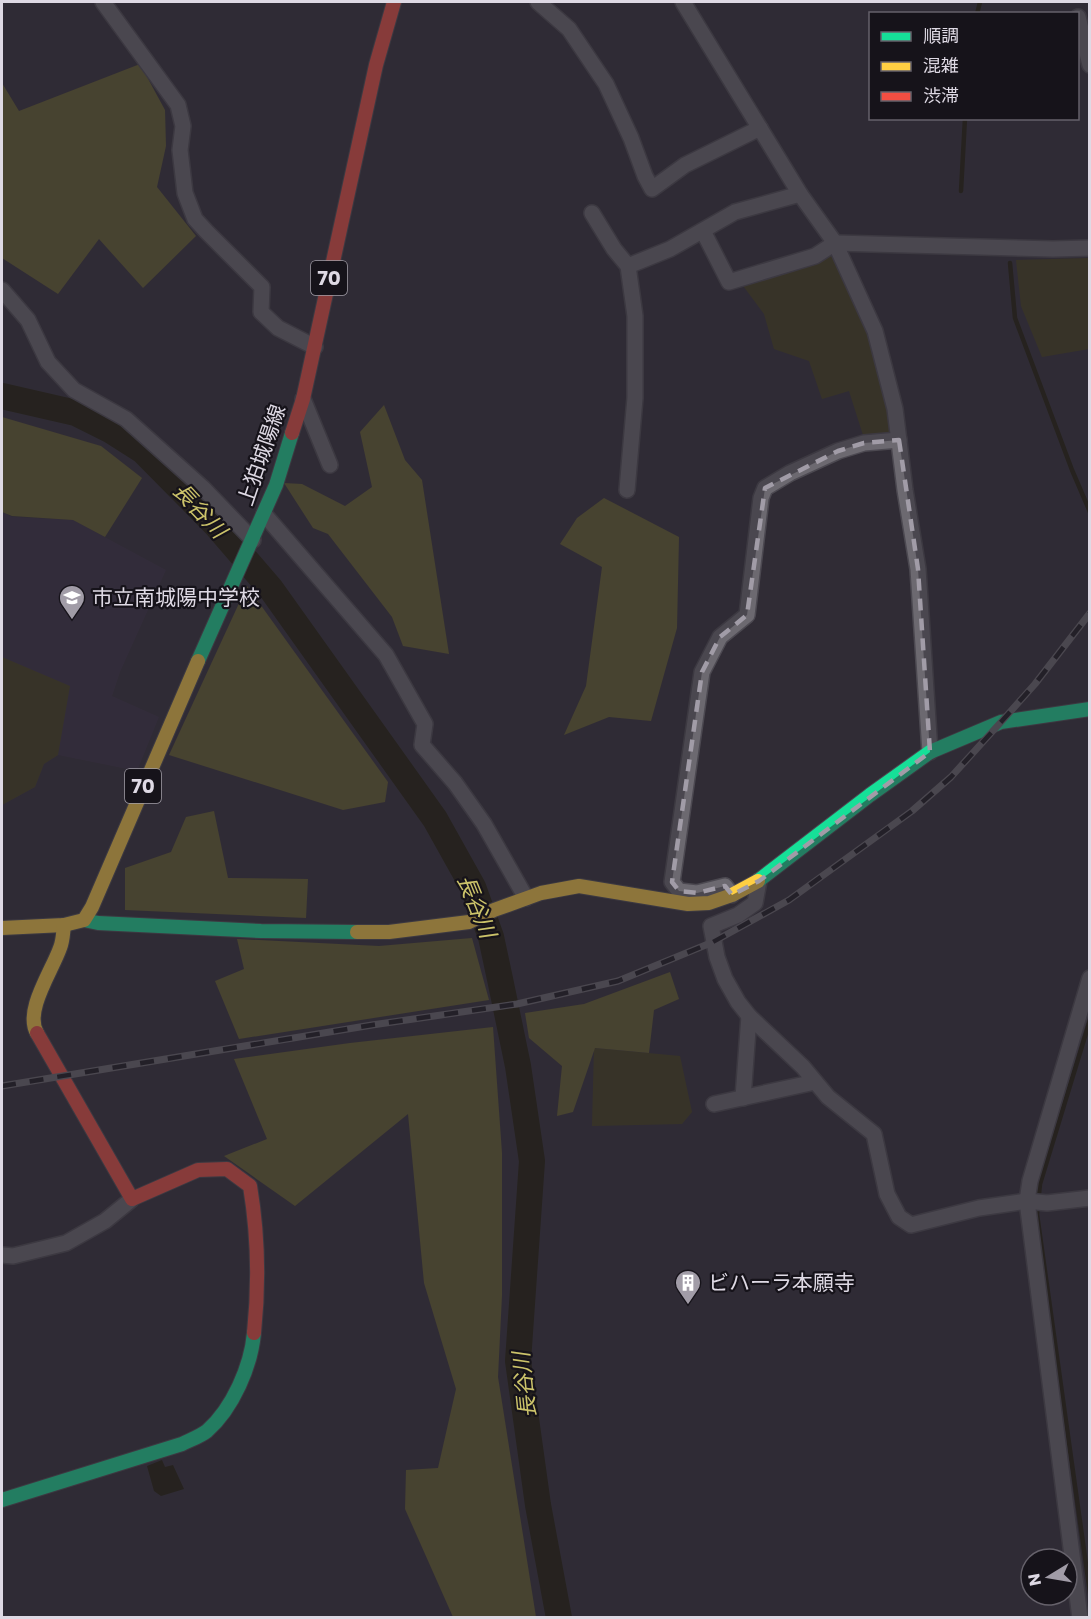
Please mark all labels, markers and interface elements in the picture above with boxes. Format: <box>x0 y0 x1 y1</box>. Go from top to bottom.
legend <box>869 12 1079 120</box>
text: 順調 <box>923 23 959 48</box>
text: 混雑 <box>923 53 959 78</box>
text: 渋滞 <box>923 83 959 108</box>
road number: 70 <box>311 261 347 295</box>
street label: 上狛城陽線 <box>231 400 292 509</box>
water label: 長谷川 <box>166 476 235 547</box>
school or university icon: 市立南城陽中学校 <box>57 583 87 621</box>
place label: 市立南城陽中学校 <box>92 583 260 612</box>
road number: 70 <box>125 769 161 803</box>
water label: 長谷川 <box>450 870 504 944</box>
building icon: ビハーラ本願寺 <box>673 1268 703 1306</box>
place label: ビハーラ本願寺 <box>708 1268 855 1297</box>
water label: 長谷川 <box>505 1349 543 1419</box>
north arrow <box>1019 1547 1079 1607</box>
text: N <box>1022 1572 1047 1588</box>

